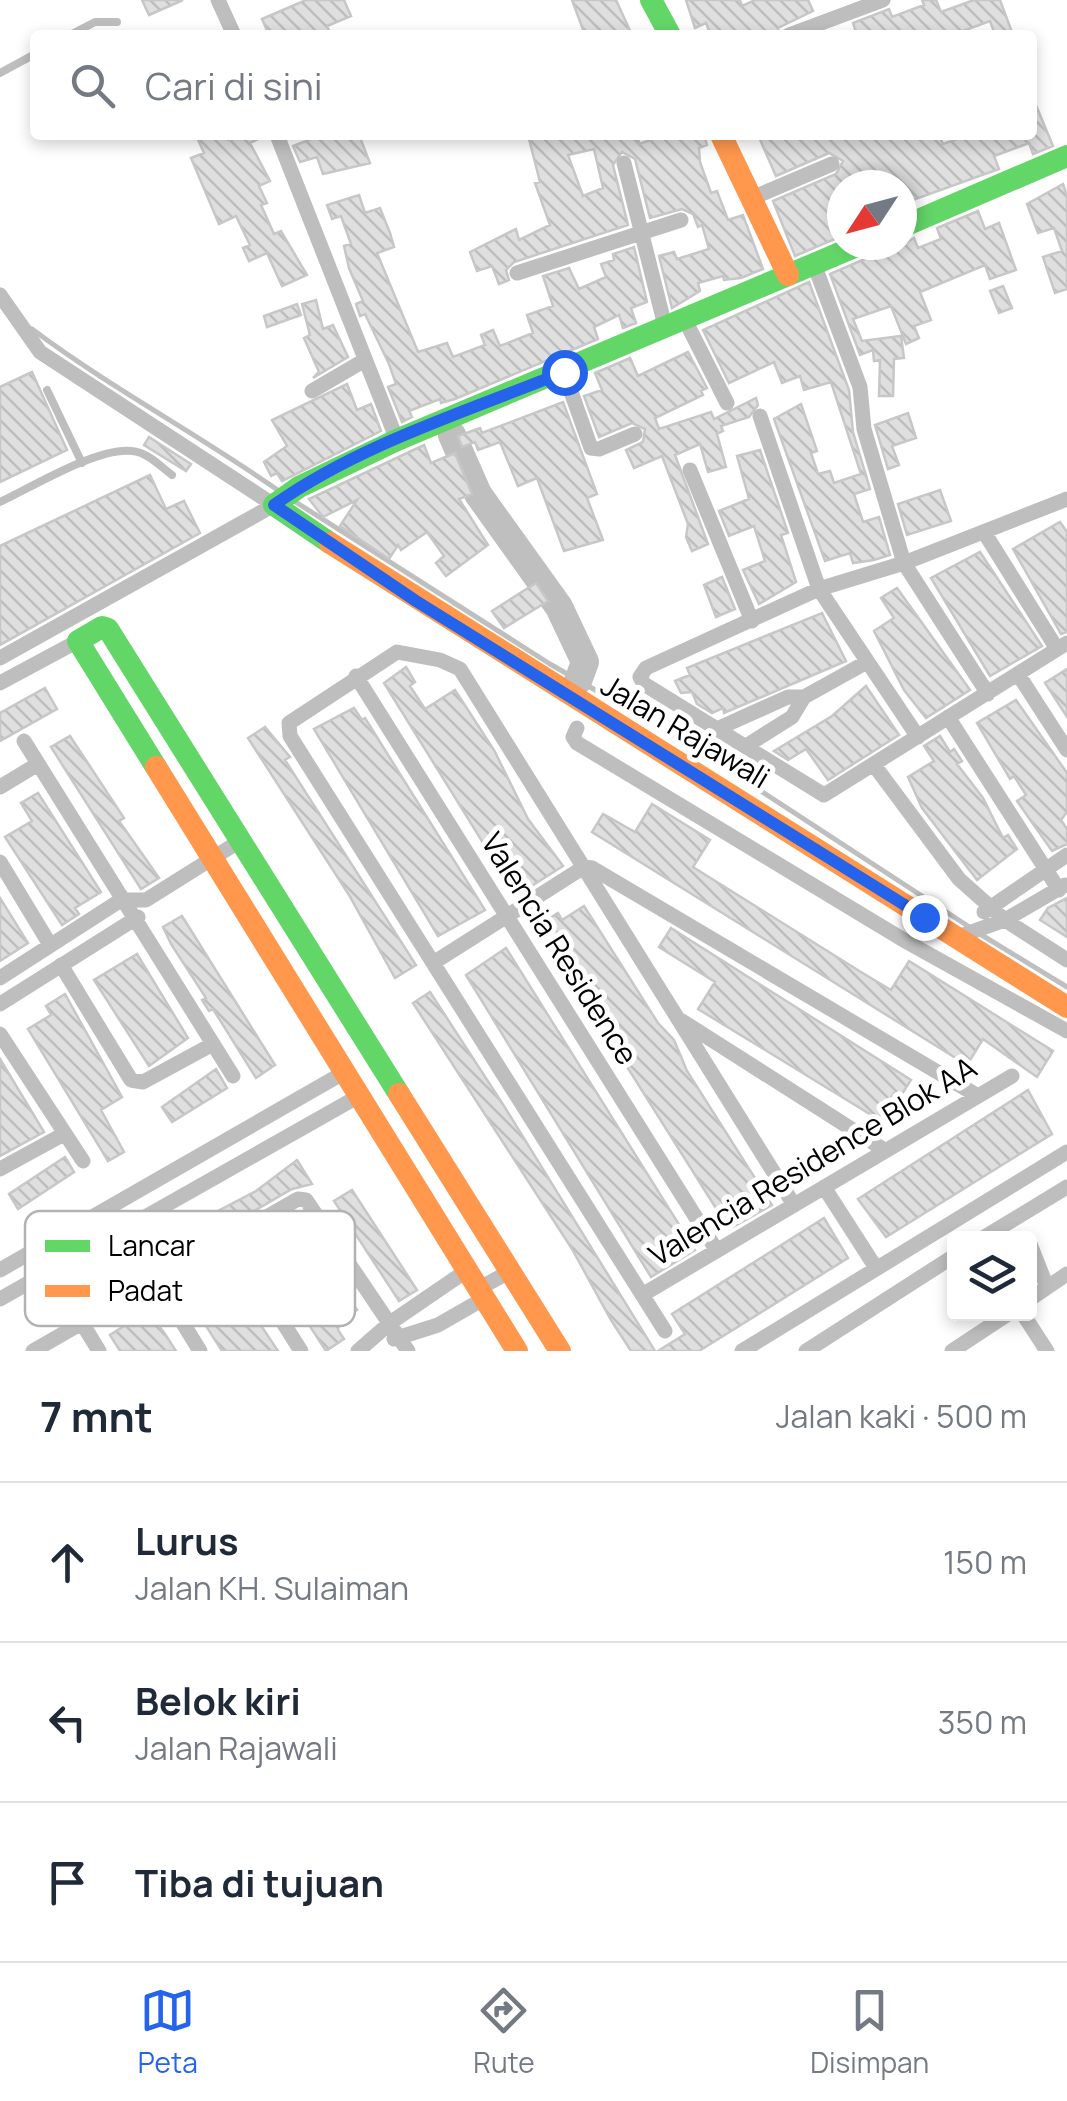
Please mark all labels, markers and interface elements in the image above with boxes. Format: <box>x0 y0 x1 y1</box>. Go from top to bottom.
search box <box>30 30 1037 140</box>
icon: search <box>65 58 120 113</box>
text: Cari di sini <box>145 59 323 111</box>
north arrow <box>827 170 917 260</box>
route start <box>542 350 588 396</box>
street label: Jalan Rajawali <box>594 664 778 797</box>
street label: Valencia Residence <box>472 824 648 1072</box>
route end <box>902 895 948 941</box>
street label: Valencia Residence Blok AA <box>641 1046 984 1275</box>
legend <box>25 1211 355 1326</box>
text: Lancar <box>108 1226 195 1264</box>
map controls <box>947 1231 1037 1321</box>
button: layers <box>947 1231 1037 1321</box>
text: Padat <box>108 1271 183 1309</box>
text: 7 mnt <box>40 1387 153 1445</box>
text: Jalan kaki · 500 m <box>776 1394 1027 1438</box>
text: Lurus <box>135 1514 239 1566</box>
icon: ahead <box>40 1535 95 1590</box>
text: 150 m <box>943 1540 1027 1584</box>
text: Jalan KH. Sulaiman <box>135 1566 409 1610</box>
text: Belok kiri <box>135 1674 301 1726</box>
icon: left <box>40 1695 95 1750</box>
text: 350 m <box>938 1700 1027 1744</box>
text: Jalan Rajawali <box>135 1726 338 1770</box>
icon: arrive <box>40 1855 95 1910</box>
text: Tiba di tujuan <box>135 1856 384 1908</box>
tab: Peta <box>138 1983 198 2081</box>
tab: Rute <box>473 1983 535 2081</box>
tab: Disimpan <box>810 1983 929 2081</box>

